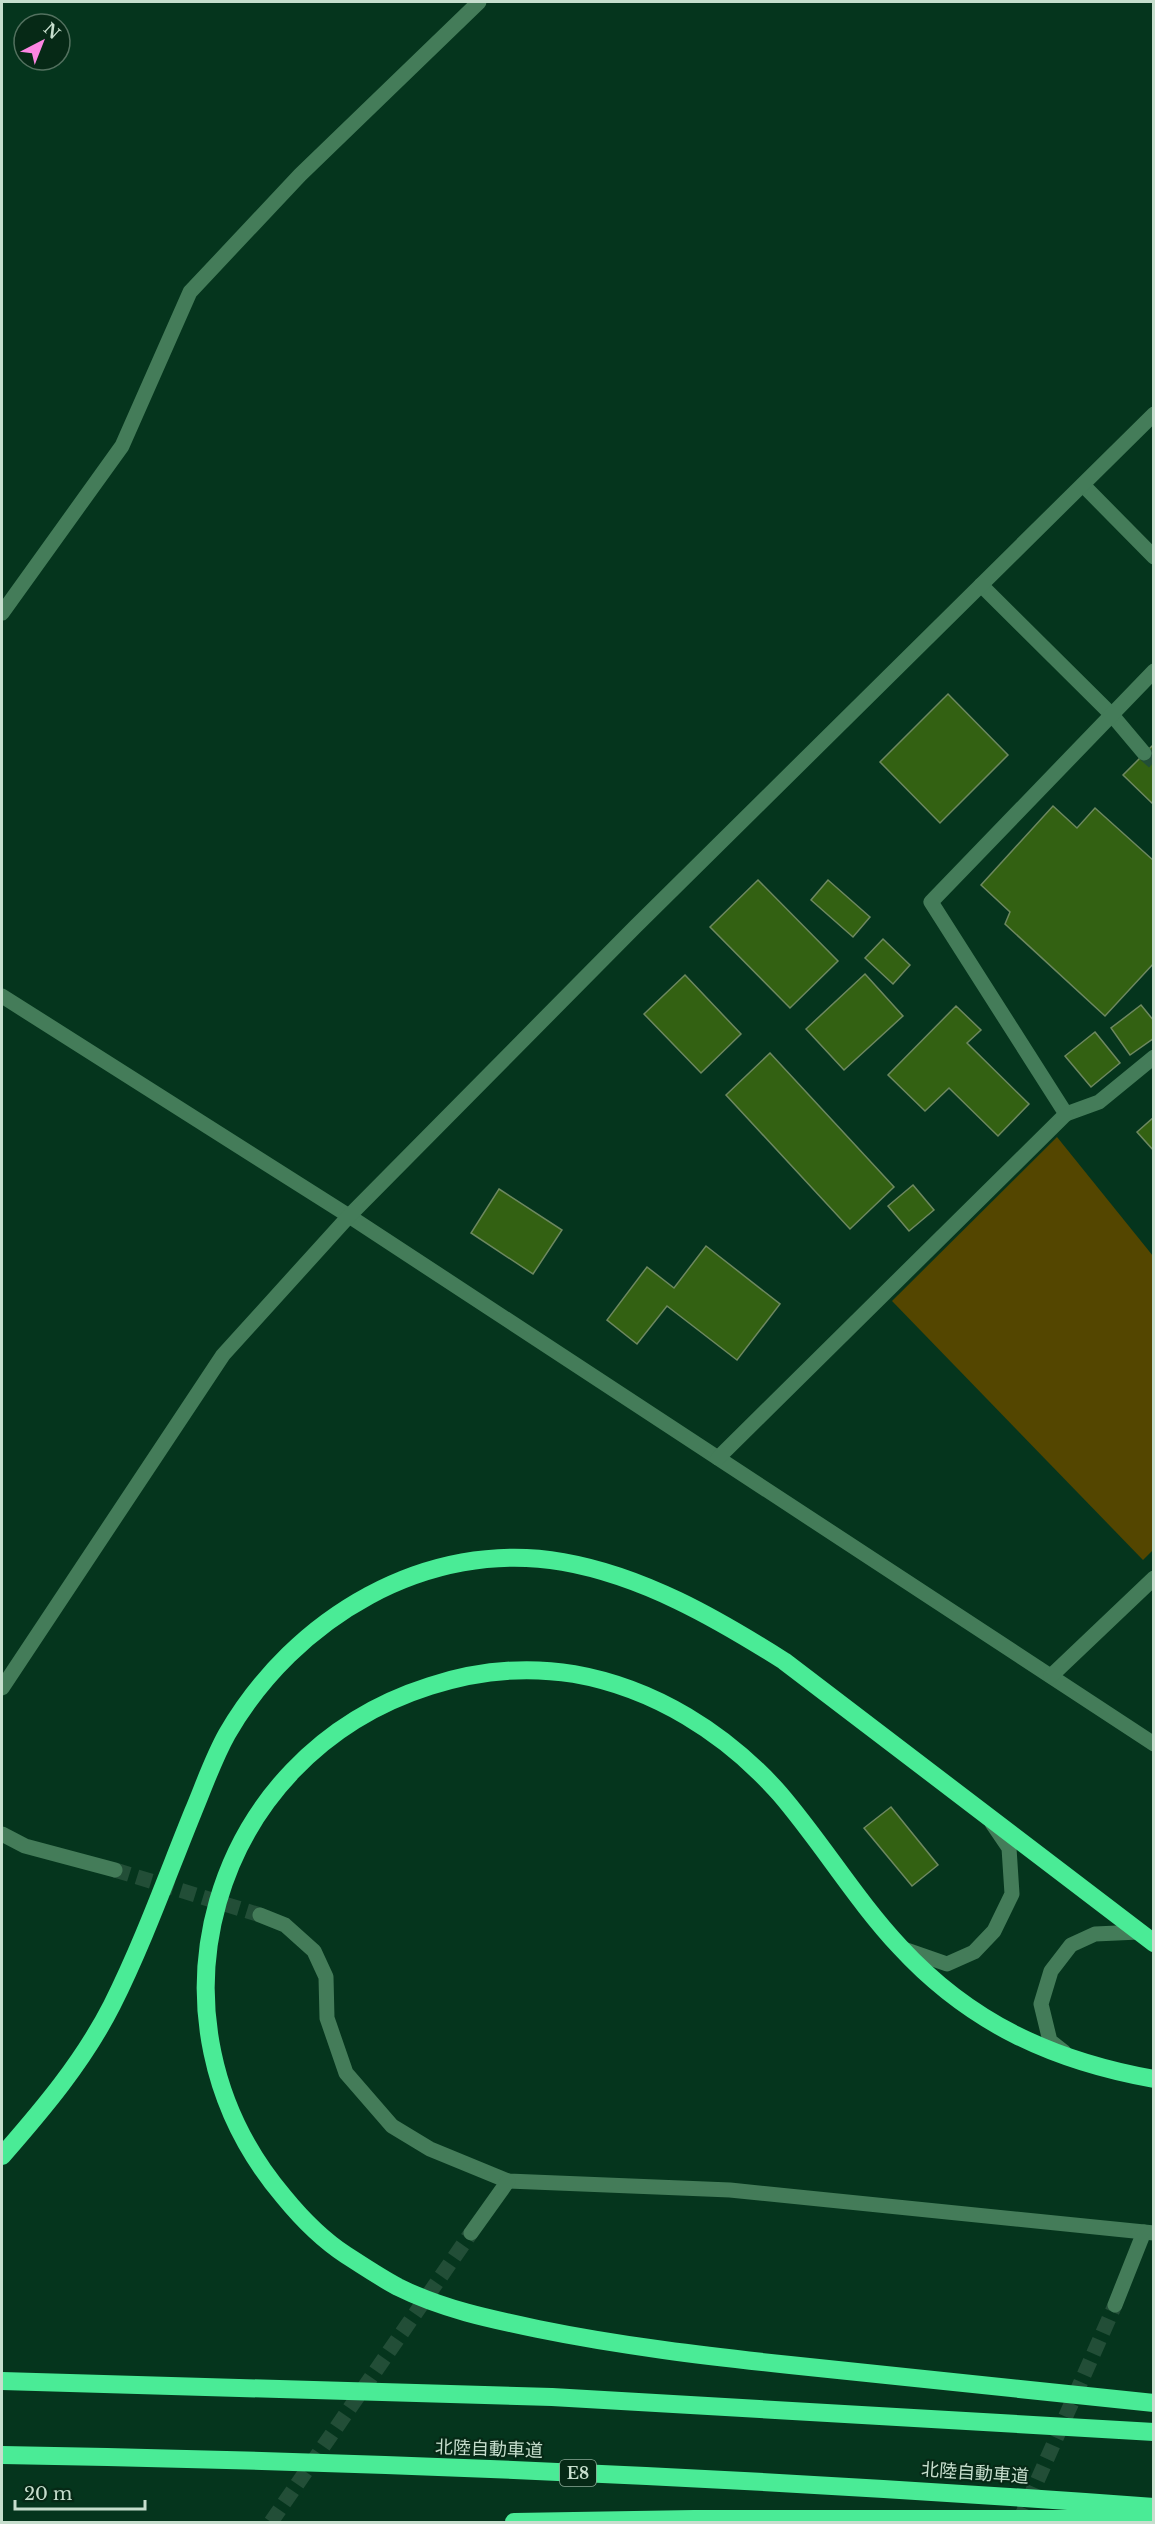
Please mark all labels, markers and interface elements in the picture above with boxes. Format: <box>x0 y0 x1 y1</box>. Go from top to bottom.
north arrow <box>12 12 72 72</box>
text: N <box>40 18 64 43</box>
street label: 北陸自動車道 <box>435 2436 543 2462</box>
street label: 北陸自動車道 <box>920 2458 1030 2488</box>
road number: E8 <box>560 2460 596 2486</box>
scale bar <box>15 2473 146 2511</box>
text: 20 m <box>24 2483 72 2505</box>

